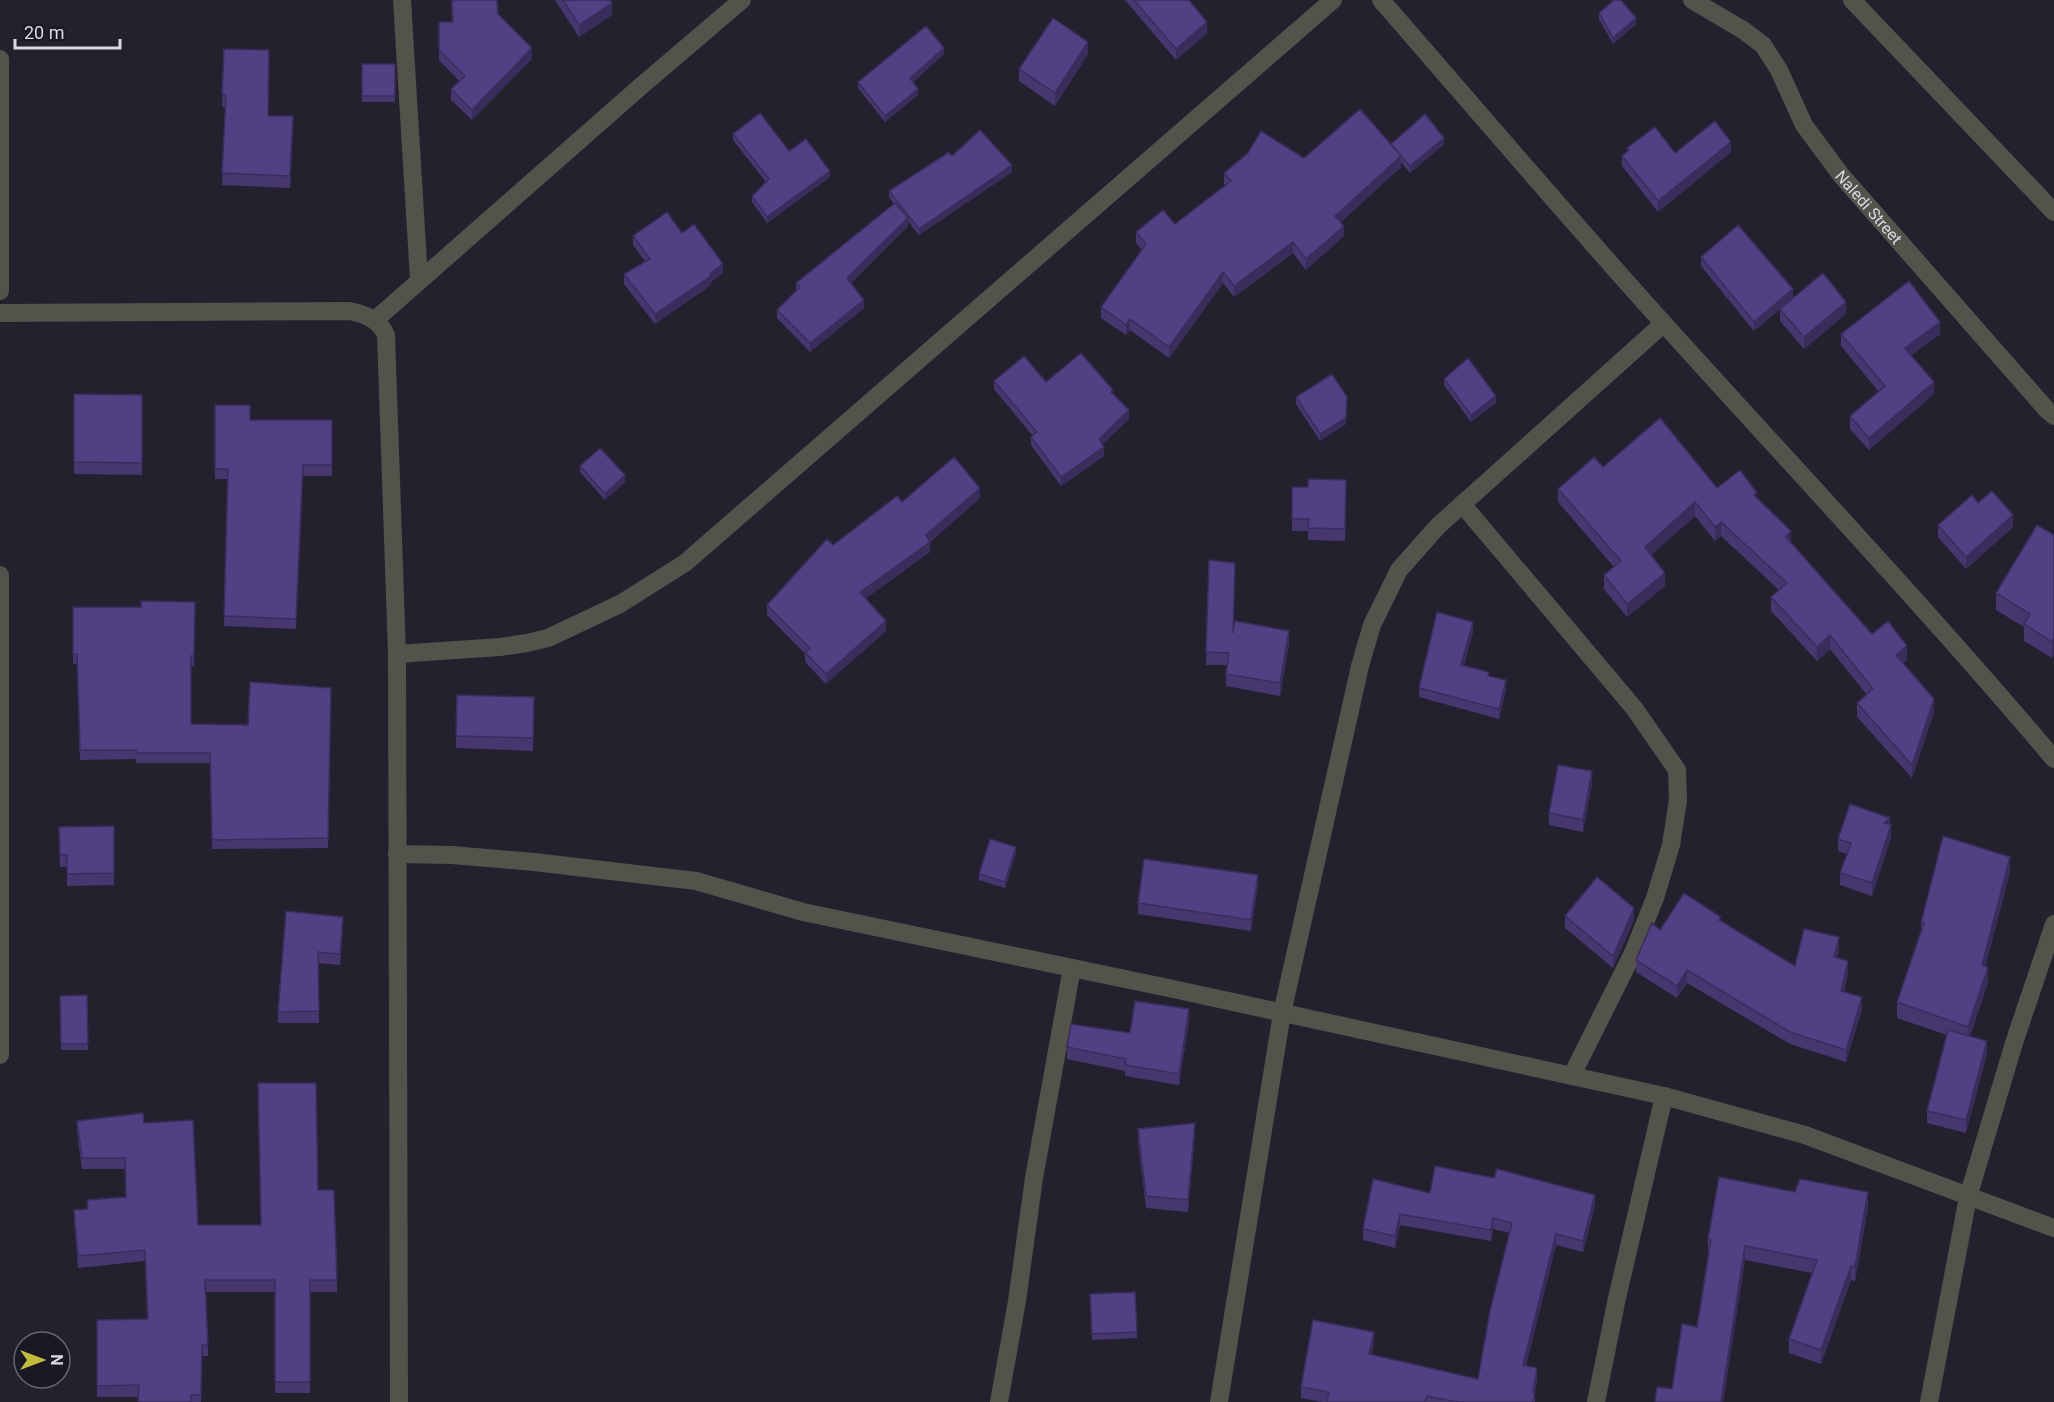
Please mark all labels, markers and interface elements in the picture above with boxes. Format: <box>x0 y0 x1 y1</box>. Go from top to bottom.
scale bar <box>15 12 120 50</box>
text: 20 m <box>24 22 64 43</box>
street label: Naledi Street <box>1831 167 1906 248</box>
north arrow <box>12 1330 72 1390</box>
text: N <box>47 1354 66 1366</box>

